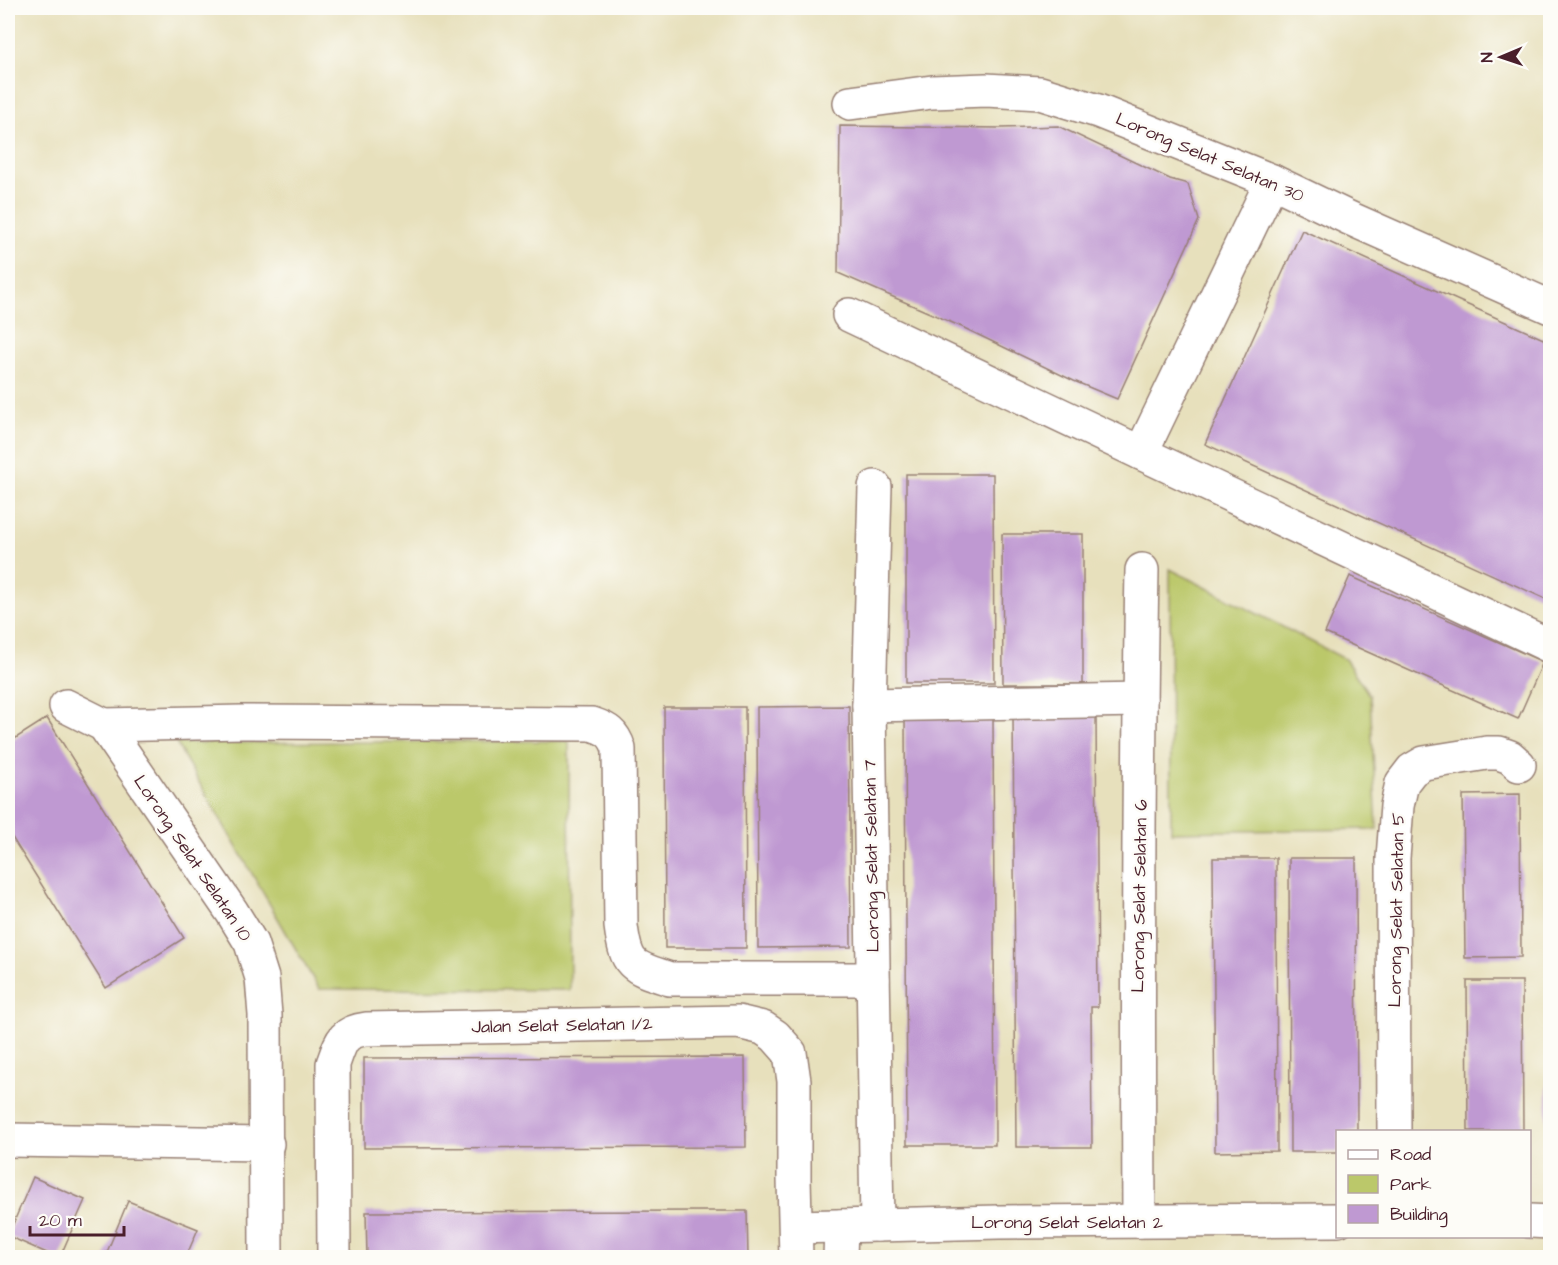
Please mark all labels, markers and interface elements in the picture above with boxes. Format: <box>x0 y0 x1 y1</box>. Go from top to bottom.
north arrow <box>1471 27 1531 87</box>
text: N <box>1476 52 1498 63</box>
street label: Lorong Selat Selatan 30 <box>1111 106 1308 209</box>
street label: Lorong Selat Selatan 7 <box>857 759 887 953</box>
street label: Lorong Selat Selatan 10 <box>127 770 258 947</box>
street label: Lorong Selat Selatan 6 <box>1125 799 1155 993</box>
street label: Lorong Selat Selatan 5 <box>1382 812 1412 1008</box>
street label: Jalan Selat Selatan 1/2 <box>471 1011 654 1040</box>
legend <box>1336 1130 1531 1238</box>
text: Road <box>1390 1142 1431 1167</box>
text: Park <box>1390 1172 1432 1197</box>
scale bar <box>30 1199 124 1237</box>
text: Building <box>1390 1202 1448 1228</box>
text: 20 m <box>39 1208 82 1233</box>
street label: Lorong Selat Selatan 2 <box>971 1210 1164 1236</box>

